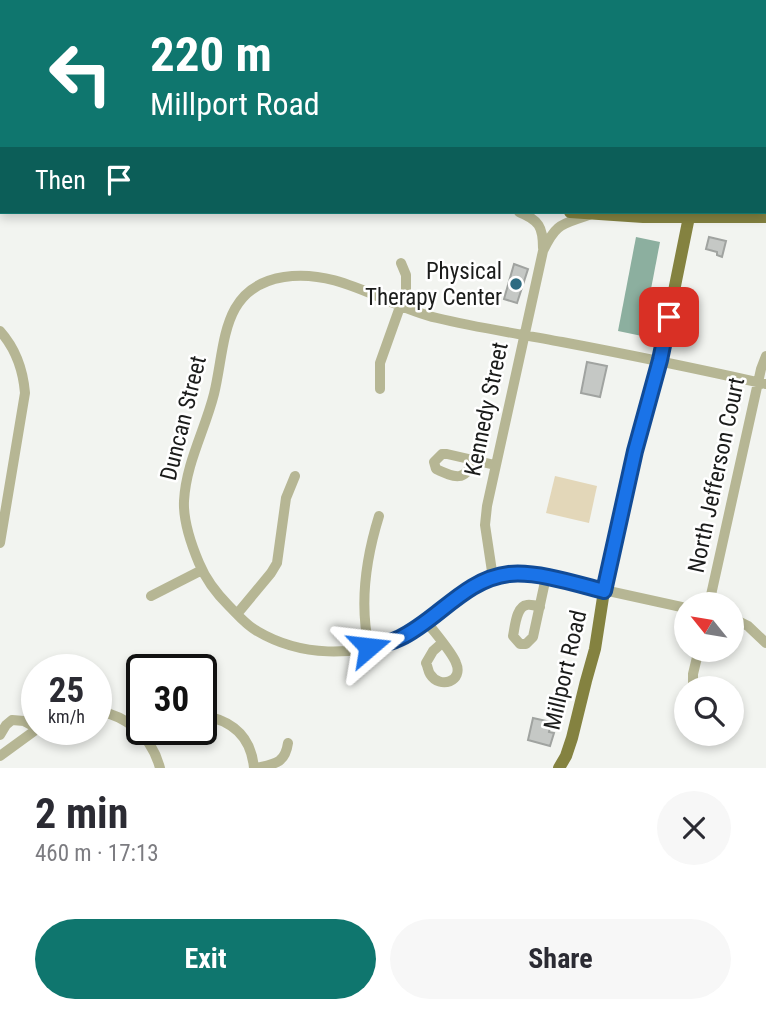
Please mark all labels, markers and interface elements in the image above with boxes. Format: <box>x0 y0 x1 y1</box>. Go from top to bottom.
text: 220 m <box>150 26 272 83</box>
icon: left <box>35 28 126 119</box>
text: Millport Road <box>150 85 320 123</box>
icon: arrive <box>100 161 138 199</box>
text: Then <box>35 165 86 195</box>
place label: Physical Therapy Center <box>365 258 502 311</box>
marker: Physical Therapy Center <box>508 276 524 292</box>
pin <box>639 287 699 347</box>
icon: arrive <box>650 298 688 336</box>
street label: Kennedy Street <box>459 340 514 479</box>
street label: Duncan Street <box>155 353 212 483</box>
street label: North Jefferson Court <box>683 375 750 575</box>
north arrow <box>674 592 744 662</box>
map controls <box>674 592 744 746</box>
street label: Millport Road <box>539 608 592 733</box>
position arrow <box>332 610 406 684</box>
speed limit sign: 30 <box>126 654 217 745</box>
text: 25 <box>49 670 84 711</box>
button: search <box>674 676 744 746</box>
text: km/h <box>48 706 85 727</box>
text: 2 min <box>35 789 128 838</box>
button: close <box>657 791 731 865</box>
text: 460 m · 17:13 <box>35 840 159 867</box>
button: Exit <box>35 919 376 999</box>
button: Share <box>390 919 731 999</box>

